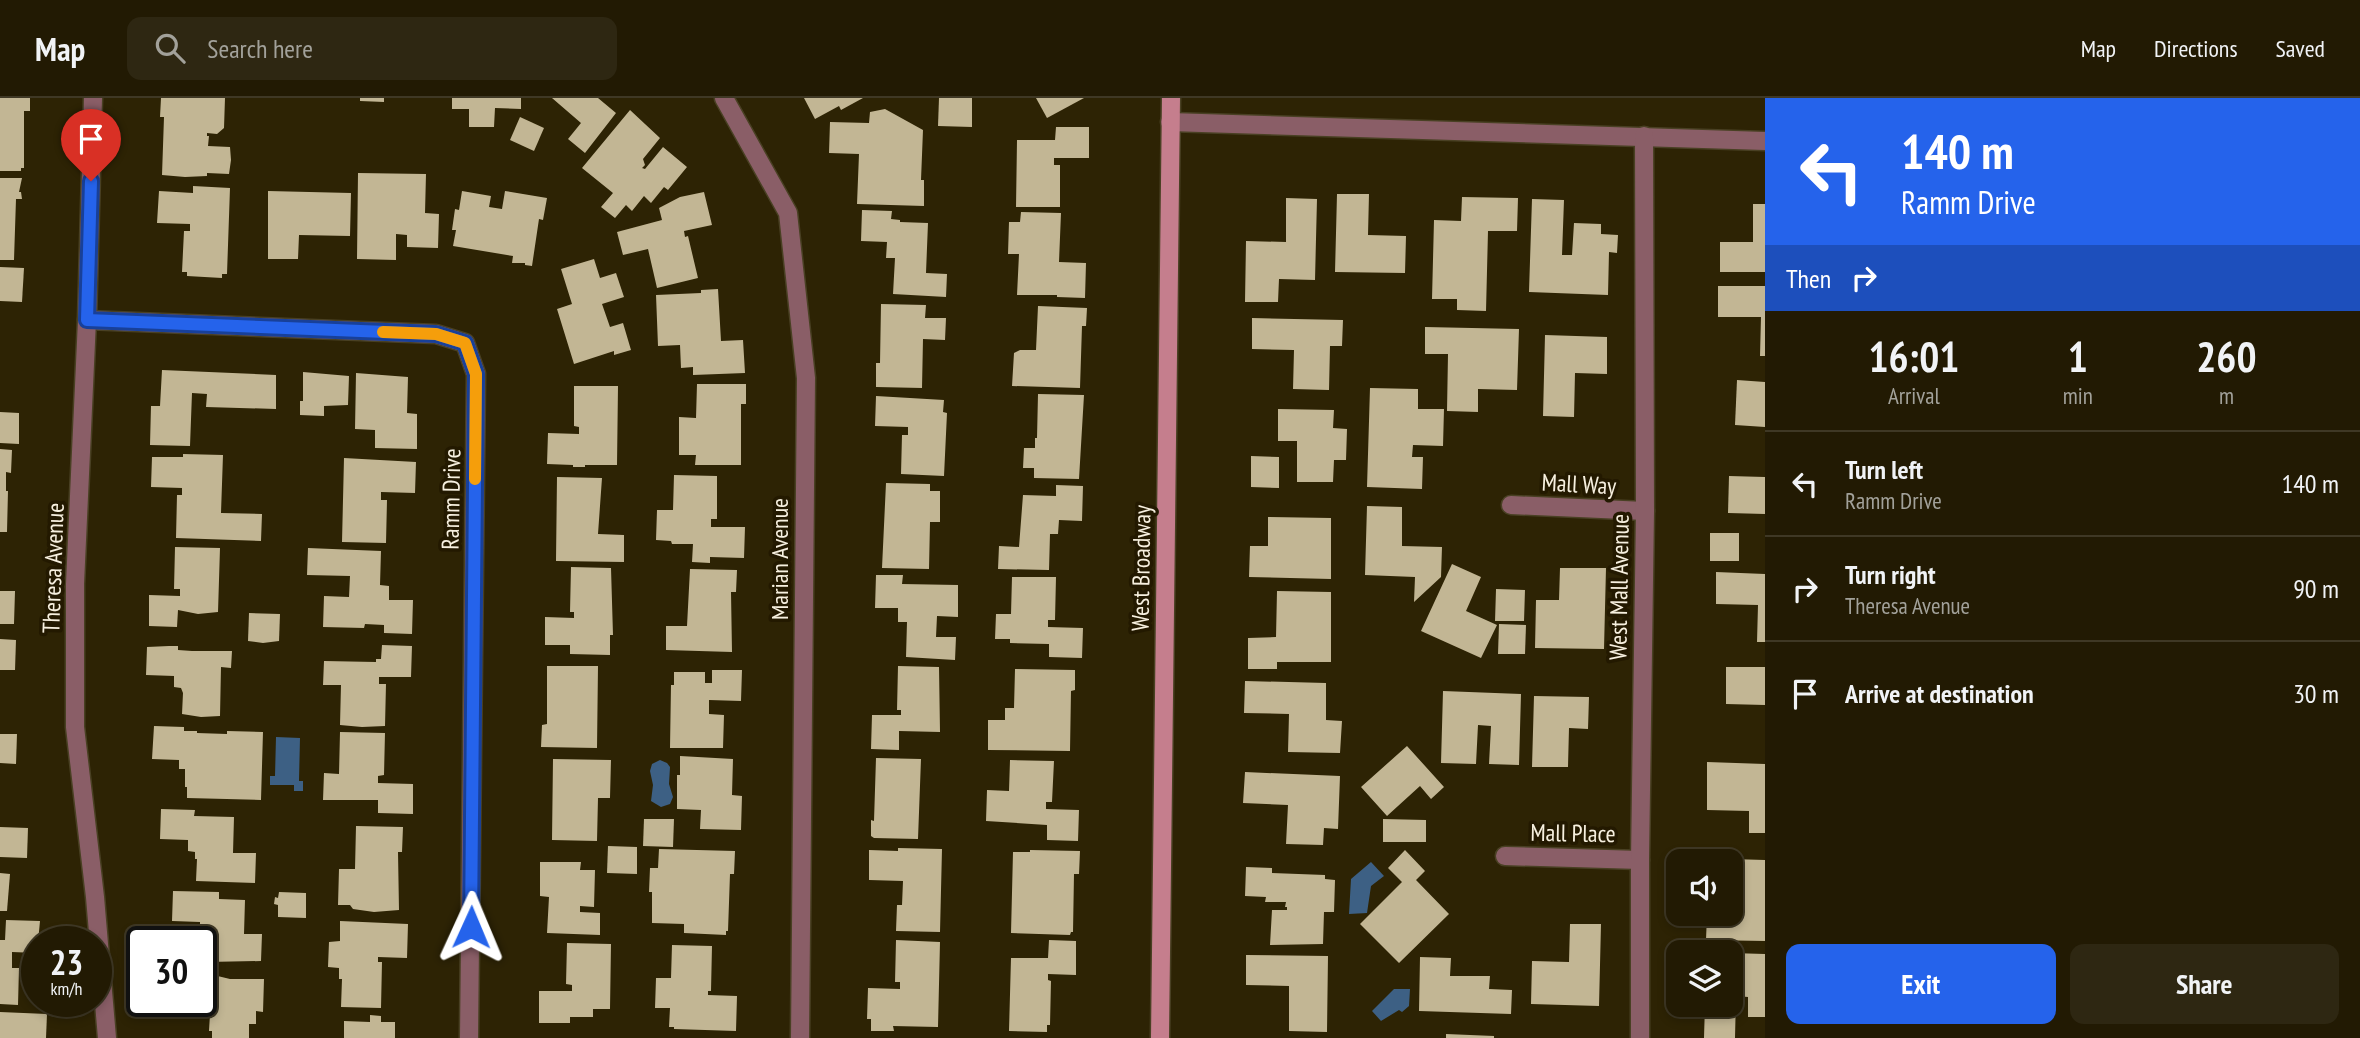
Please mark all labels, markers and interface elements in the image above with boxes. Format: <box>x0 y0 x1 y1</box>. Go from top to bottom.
search box <box>127 17 617 80</box>
text: Map <box>35 27 85 70</box>
icon: search <box>151 29 189 67</box>
text: Search here <box>207 32 313 65</box>
text: Map <box>2081 33 2116 64</box>
text: Directions <box>2154 33 2238 64</box>
text: Saved <box>2276 33 2325 64</box>
pin <box>61 109 121 181</box>
text: 140 m <box>1901 119 2014 183</box>
icon: arrive <box>72 120 110 158</box>
icon: left <box>1786 126 1877 217</box>
text: Ramm Drive <box>1901 181 2036 223</box>
icon: right <box>1845 259 1883 297</box>
text: Then <box>1786 262 1831 295</box>
text: 16:01 <box>1868 329 1959 384</box>
text: 1 <box>2068 329 2088 384</box>
text: 260 <box>2196 329 2257 384</box>
text: Arrival <box>1888 381 1940 410</box>
text: min <box>2063 381 2093 410</box>
text: m <box>2219 381 2234 410</box>
street label: Ramm Drive <box>435 448 467 550</box>
text: Turn left <box>1845 453 1923 486</box>
icon: left <box>1786 465 1824 503</box>
street label: Mall Way <box>1541 467 1617 501</box>
text: 140 m <box>2281 467 2339 500</box>
text: Ramm Drive <box>1845 486 1942 515</box>
street label: Marian Avenue <box>764 498 795 620</box>
street label: Theresa Avenue <box>35 502 71 634</box>
street label: West Broadway <box>1124 505 1158 631</box>
street label: West Mall Avenue <box>1602 514 1636 660</box>
text: Turn right <box>1845 558 1936 591</box>
icon: right <box>1786 570 1824 608</box>
text: 90 m <box>2293 572 2339 605</box>
text: Theresa Avenue <box>1845 591 1970 620</box>
icon: arrive <box>1786 675 1824 713</box>
text: Arrive at destination <box>1845 677 2034 710</box>
text: 30 m <box>2293 677 2339 710</box>
street label: Mall Place <box>1530 817 1616 849</box>
map controls <box>1666 849 1743 1017</box>
button: sound <box>1666 849 1743 926</box>
position arrow <box>434 890 508 964</box>
speed limit sign: 30 <box>126 926 217 1017</box>
text: 23 <box>50 939 83 985</box>
button: layers <box>1666 940 1743 1017</box>
button: Exit <box>1786 944 2056 1024</box>
button: Share <box>2070 944 2339 1024</box>
text: km/h <box>51 977 82 1000</box>

